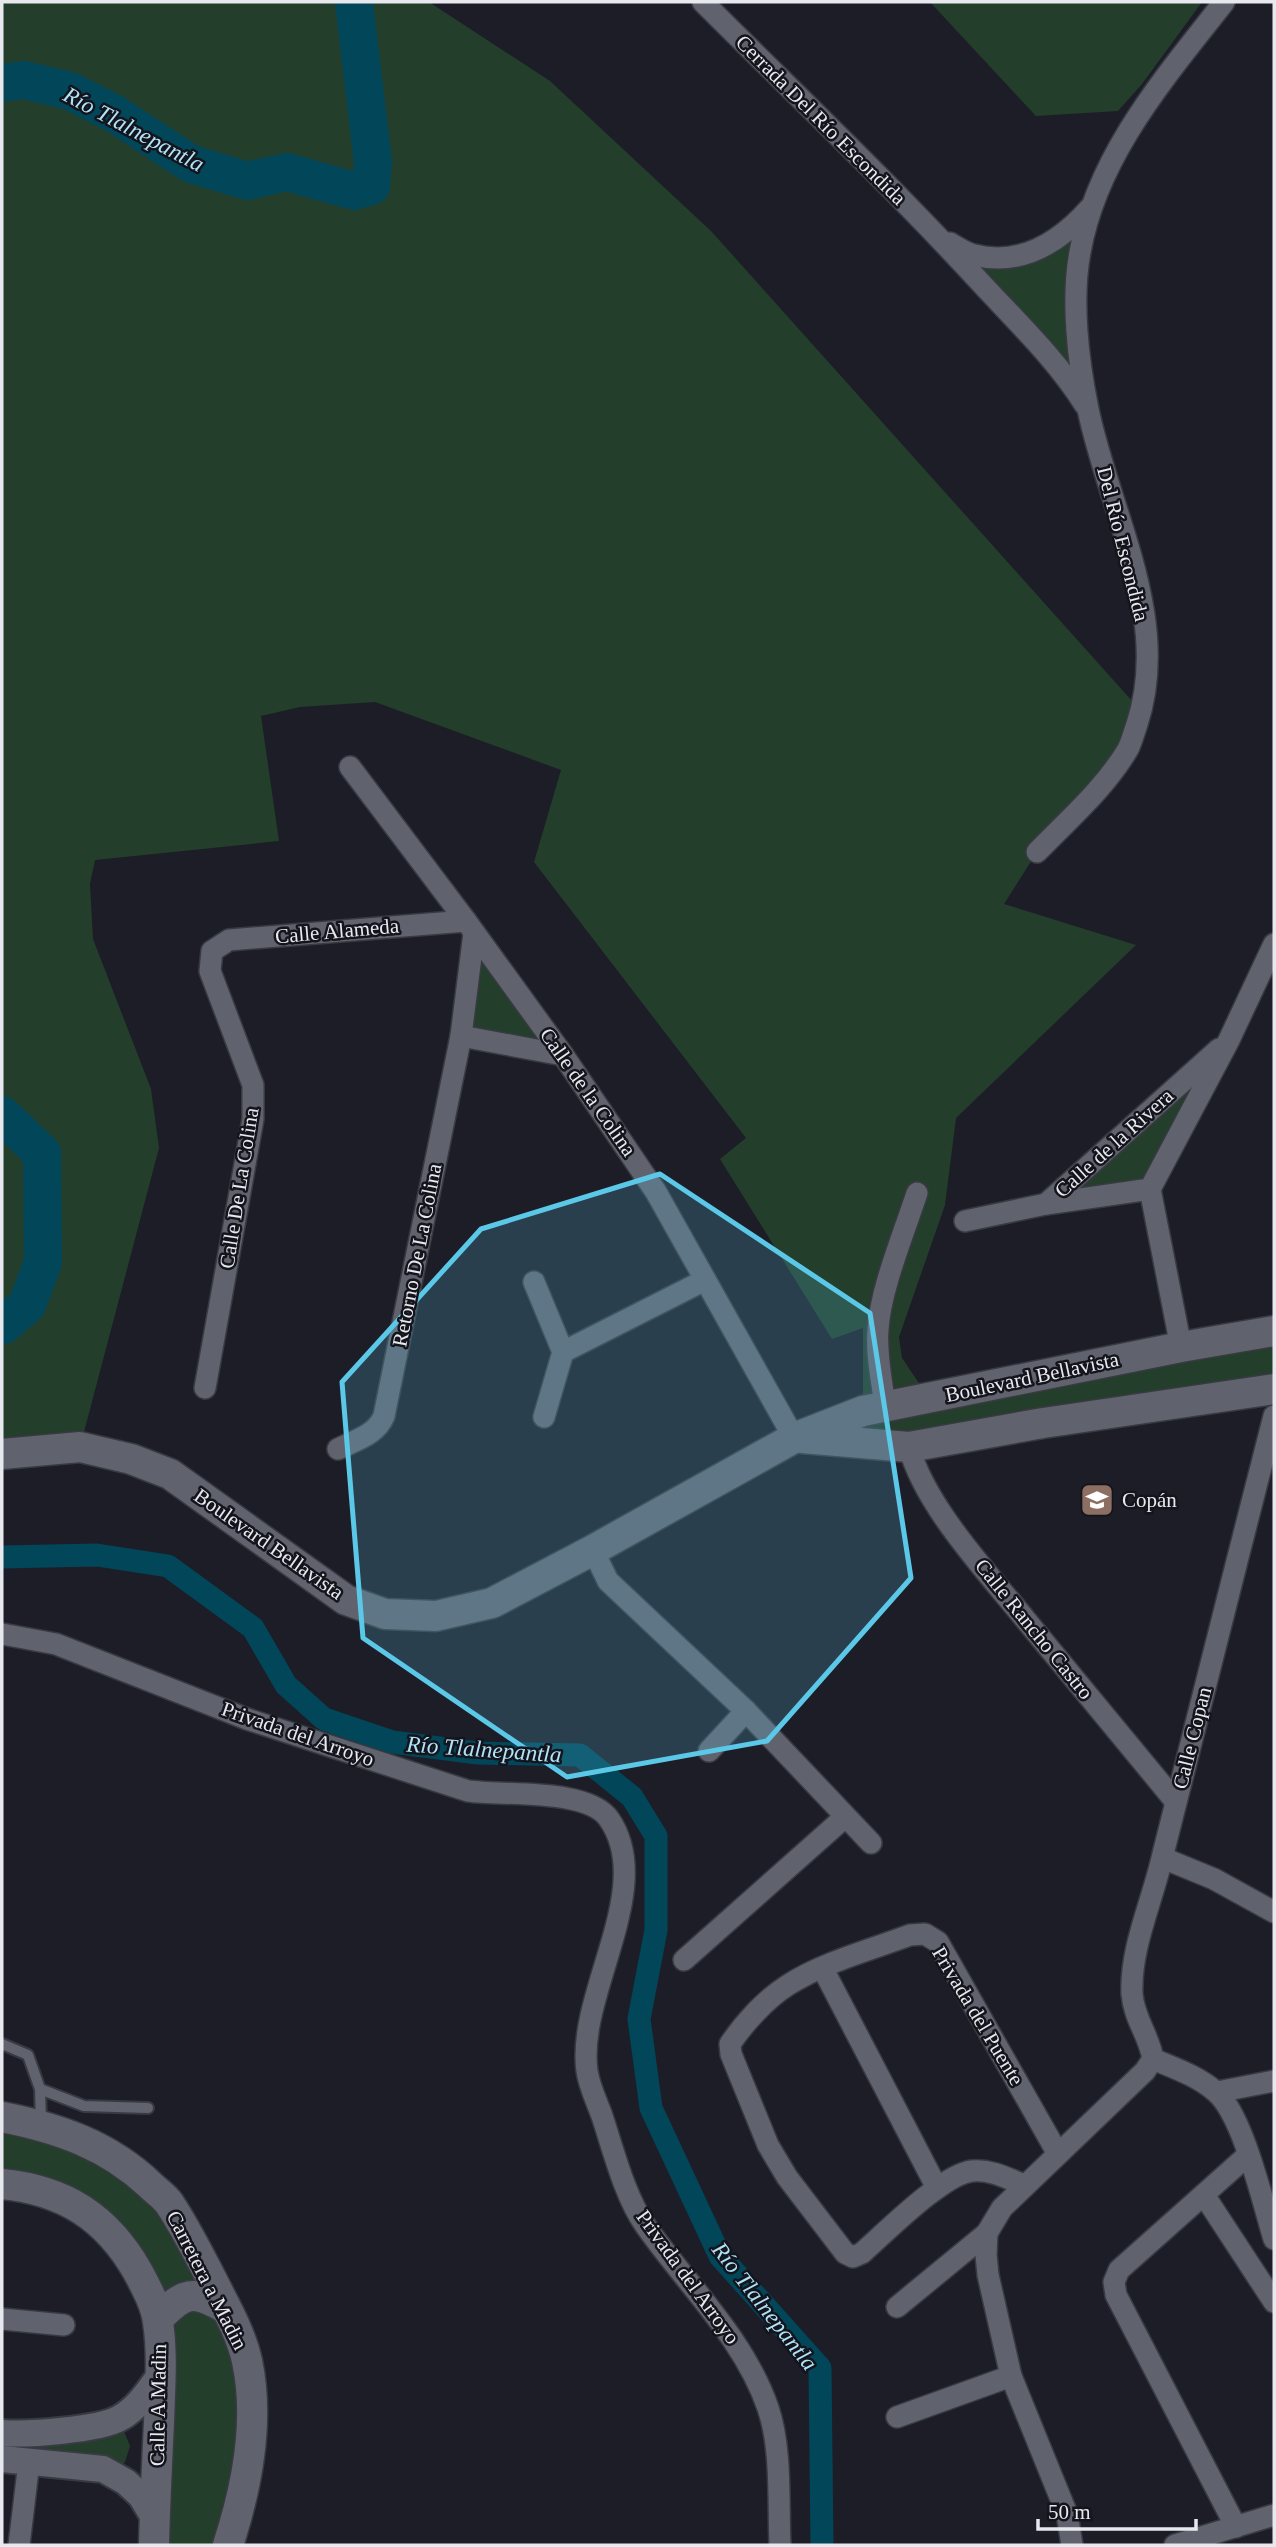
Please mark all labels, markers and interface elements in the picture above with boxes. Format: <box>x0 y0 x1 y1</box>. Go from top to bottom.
street label: Cerrada Del Río Escondida <box>731 30 911 210</box>
water label: Río Tlalnepantla <box>58 81 208 177</box>
street label: Del Río Escondida <box>1092 464 1154 625</box>
street label: Calle Alameda <box>274 914 401 948</box>
street label: Calle de la Colina <box>535 1023 642 1161</box>
street label: Calle de la Rivera <box>1050 1083 1179 1202</box>
street label: Calle De La Colina <box>214 1105 264 1270</box>
street label: Retorno De La Colina <box>387 1161 447 1349</box>
street label: Boulevard Bellavista <box>943 1347 1122 1407</box>
school or university icon: Copán <box>1078 1481 1116 1519</box>
street label: Boulevard Bellavista <box>190 1483 349 1605</box>
place label: Copán <box>1122 1488 1177 1512</box>
street label: Calle Rancho Castro <box>970 1554 1098 1704</box>
street label: Calle Copan <box>1168 1684 1216 1792</box>
street label: Privada del Arroyo <box>219 1697 377 1771</box>
water label: Río Tlalnepantla <box>405 1732 562 1767</box>
street label: Privada del Puente <box>927 1942 1029 2090</box>
street label: Privada del Arroyo <box>631 2205 745 2349</box>
street label: Carretera a Madin <box>162 2206 253 2354</box>
water label: Río Tlalnepantla <box>706 2237 822 2375</box>
street label: Calle A Madin <box>145 2343 171 2466</box>
scale bar <box>1038 2488 1196 2532</box>
text: 50 m <box>1048 2500 1091 2524</box>

